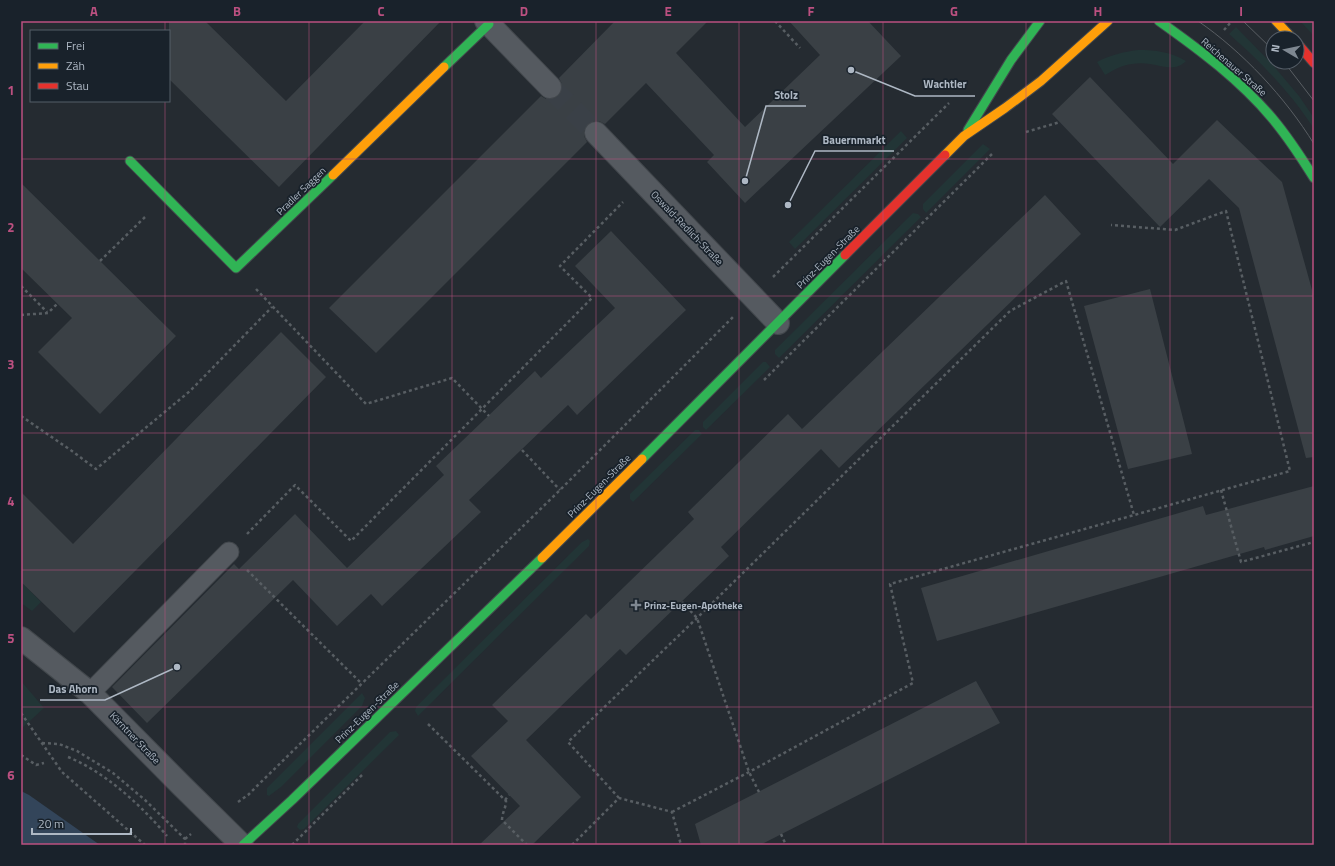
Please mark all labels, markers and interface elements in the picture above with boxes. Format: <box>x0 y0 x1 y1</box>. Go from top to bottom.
text: A <box>90 1 98 21</box>
text: B <box>233 1 241 21</box>
text: C <box>377 1 385 21</box>
text: D <box>520 1 528 21</box>
text: E <box>664 1 672 21</box>
text: F <box>808 1 815 21</box>
text: G <box>950 1 958 21</box>
text: H <box>1094 1 1102 21</box>
text: I <box>1239 1 1243 21</box>
legend <box>30 30 170 102</box>
north arrow <box>1265 30 1305 70</box>
street label: Reichenauer Straße <box>1198 34 1270 100</box>
text: Frei <box>66 36 85 55</box>
text: N <box>1267 43 1284 53</box>
text: Zäh <box>66 56 85 75</box>
callout: Wachtler <box>915 73 975 96</box>
text: Stau <box>66 76 89 95</box>
text: Wachtler <box>923 76 967 92</box>
text: 1 <box>7 80 15 100</box>
callout: Stolz <box>766 83 806 106</box>
text: Stolz <box>774 87 798 103</box>
callout: Bauernmarkt <box>815 128 894 151</box>
text: Bauernmarkt <box>823 132 885 148</box>
street label: Pradler Saggen <box>273 163 329 219</box>
street label: Oswald-Redlich-Straße <box>647 187 727 269</box>
text: 2 <box>7 217 15 237</box>
street label: Prinz-Eugen-Straße <box>793 222 863 292</box>
text: 3 <box>7 354 15 374</box>
street label: Prinz-Eugen-Straße <box>564 451 634 521</box>
text: 4 <box>7 491 15 511</box>
place label: Prinz-Eugen-Apotheke <box>644 598 743 613</box>
marker: Prinz-Eugen-Apotheke <box>631 600 641 610</box>
text: 5 <box>7 628 15 648</box>
callout: Das Ahorn <box>40 677 105 700</box>
street label: Prinz-Eugen-Straße <box>332 677 402 747</box>
text: Das Ahorn <box>49 681 97 697</box>
street label: Kärntner Straße <box>106 709 164 767</box>
text: 6 <box>7 765 15 785</box>
scale bar <box>32 810 131 836</box>
text: 20 m <box>38 814 64 833</box>

